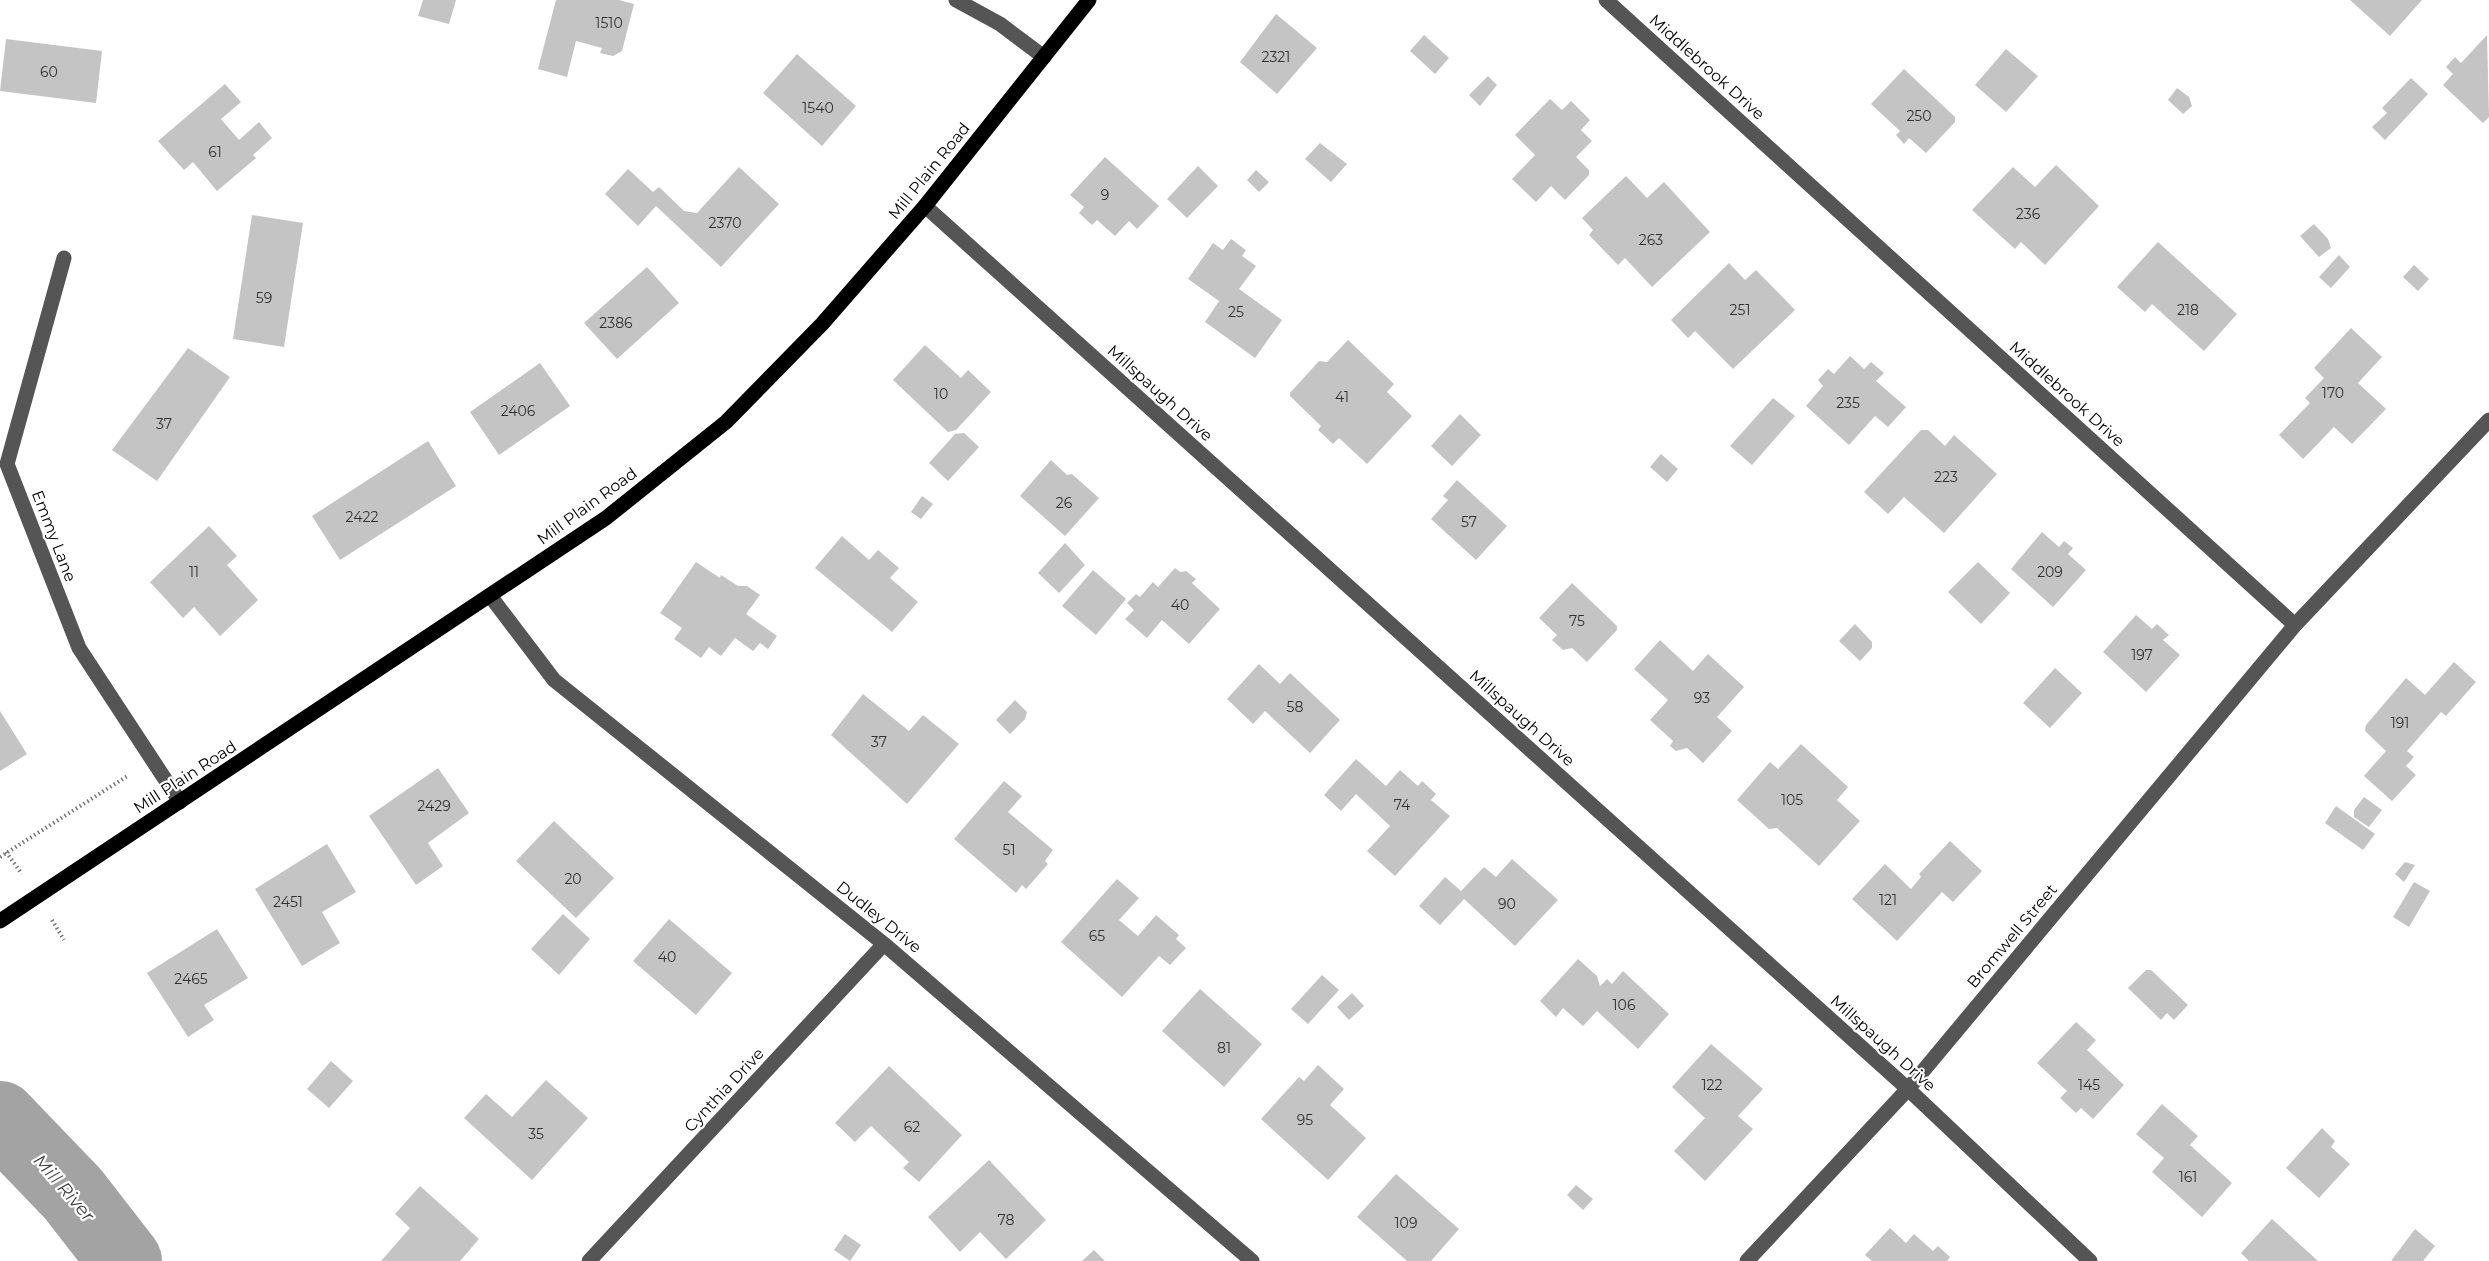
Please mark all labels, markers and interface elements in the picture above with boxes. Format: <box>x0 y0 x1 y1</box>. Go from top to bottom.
street label: Middlebrook Drive <box>1646 10 1768 124</box>
house number: 1510 <box>595 14 623 32</box>
house number: 2321 <box>1262 48 1290 66</box>
house number: 60 <box>40 63 58 81</box>
house number: 1540 <box>802 99 834 117</box>
house number: 250 <box>1906 107 1932 125</box>
street label: Mill Plain Road <box>884 119 974 223</box>
house number: 61 <box>208 143 222 161</box>
house number: 9 <box>1101 186 1109 204</box>
house number: 236 <box>2016 205 2041 223</box>
house number: 2370 <box>709 214 741 232</box>
house number: 263 <box>1639 231 1663 249</box>
house number: 59 <box>256 289 272 307</box>
house number: 251 <box>1730 301 1750 319</box>
house number: 218 <box>2177 301 2199 319</box>
house number: 25 <box>1228 303 1244 321</box>
house number: 2386 <box>599 314 633 332</box>
street label: Middlebrook Drive <box>2006 337 2128 451</box>
street label: Millspaugh Drive <box>1104 341 1216 445</box>
house number: 170 <box>2322 384 2344 402</box>
house number: 10 <box>934 385 948 403</box>
house number: 41 <box>1335 388 1349 406</box>
house number: 235 <box>1836 394 1860 412</box>
house number: 2406 <box>501 402 536 420</box>
house number: 37 <box>156 415 172 433</box>
street label: Mill Plain Road <box>533 463 641 549</box>
house number: 223 <box>1934 468 1958 486</box>
street label: Emmy Lane <box>28 488 80 584</box>
house number: 26 <box>1056 494 1073 512</box>
house number: 2422 <box>346 508 378 526</box>
house number: 57 <box>1461 513 1477 531</box>
house number: 11 <box>189 563 199 581</box>
house number: 209 <box>2037 563 2063 581</box>
house number: 40 <box>1171 596 1189 614</box>
house number: 75 <box>1569 612 1585 630</box>
house number: 197 <box>2131 646 2153 664</box>
street label: Millspaugh Drive <box>1466 666 1578 770</box>
house number: 93 <box>1694 689 1710 707</box>
house number: 58 <box>1287 698 1303 716</box>
house number: 191 <box>2391 714 2409 732</box>
house number: 37 <box>871 733 887 751</box>
street label: Mill Plain Road <box>130 737 240 817</box>
house number: 105 <box>1781 791 1803 809</box>
house number: 74 <box>1394 796 1411 814</box>
house number: 2429 <box>417 797 451 815</box>
house number: 51 <box>1003 841 1015 859</box>
house number: 20 <box>564 870 582 888</box>
street label: Dudley Drive <box>833 877 925 957</box>
street label: Bromwell Street <box>1963 880 2061 992</box>
house number: 121 <box>1879 891 1897 909</box>
house number: 2451 <box>273 893 303 911</box>
house number: 90 <box>1498 895 1516 913</box>
house number: 65 <box>1089 927 1105 945</box>
house number: 40 <box>658 948 676 966</box>
house number: 2465 <box>174 970 208 988</box>
street label: Millspaugh Drive <box>1827 991 1939 1095</box>
house number: 106 <box>1613 996 1636 1014</box>
house number: 81 <box>1217 1039 1231 1057</box>
street label: Cynthia Drive <box>680 1044 768 1136</box>
house number: 122 <box>1702 1076 1723 1094</box>
house number: 145 <box>2078 1076 2100 1094</box>
house number: 95 <box>1297 1111 1313 1129</box>
house number: 62 <box>904 1118 920 1136</box>
house number: 35 <box>528 1125 544 1143</box>
water label: Mill River <box>29 1150 100 1227</box>
house number: 161 <box>2179 1168 2197 1186</box>
house number: 78 <box>998 1211 1015 1229</box>
house number: 109 <box>1395 1214 1417 1232</box>

